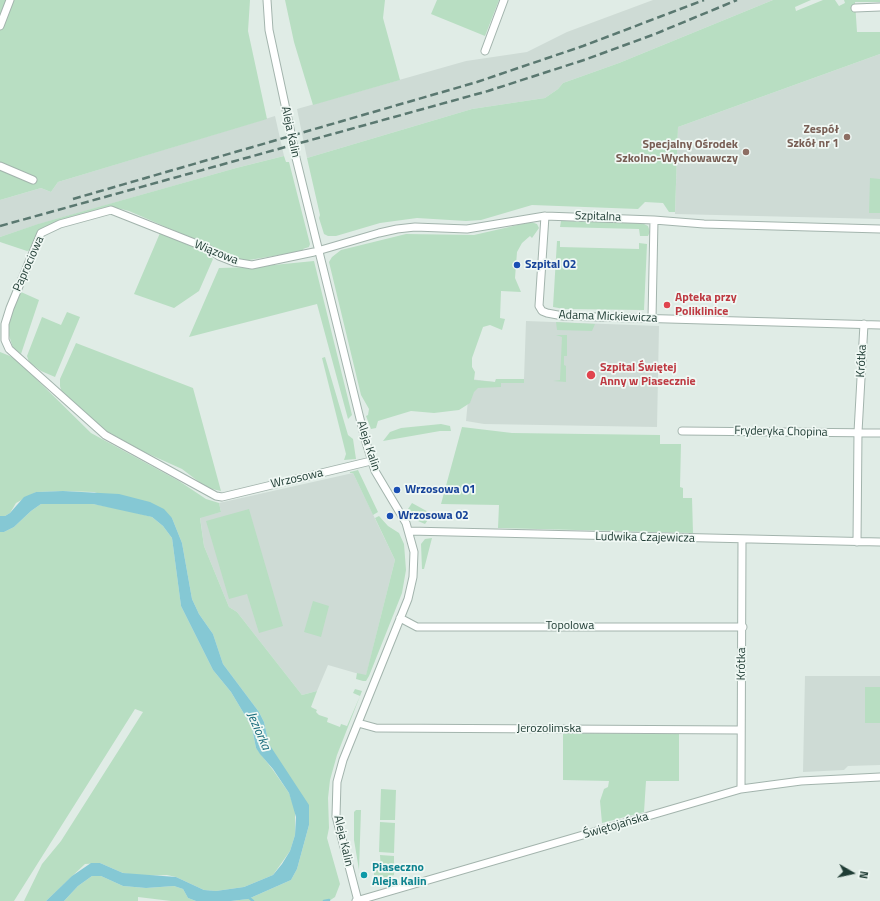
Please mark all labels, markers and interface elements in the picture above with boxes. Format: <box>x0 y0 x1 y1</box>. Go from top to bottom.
street label: Aleja Kalin <box>278 105 302 159</box>
place label: Zespół Szkół nr 1 <box>787 123 839 151</box>
marker: Zespół Szkół nr 1 <box>842 132 852 142</box>
place label: Specjalny Ośrodek Szkolno-Wychowawczy <box>616 138 738 166</box>
marker: Specjalny Ośrodek Szkolno-Wychowawczy <box>741 147 751 157</box>
street label: Szpitalna <box>575 209 621 225</box>
street label: Paprociowa <box>10 234 48 294</box>
street label: Wiązowa <box>192 238 240 268</box>
place label: Szpital 02 <box>525 258 576 272</box>
marker: Szpital 02 <box>512 260 522 270</box>
place label: Apteka przy Poliklinice <box>675 291 737 319</box>
marker: Apteka przy Poliklinice <box>662 300 672 310</box>
street label: Adama Mickiewicza <box>558 308 658 326</box>
street label: Krótka <box>854 344 870 378</box>
place label: Szpital Świętej Anny w Piasecznie <box>600 361 696 389</box>
marker: Szpital Świętej Anny w Piasecznie <box>585 369 597 381</box>
street label: Aleja Kalin <box>353 419 383 473</box>
street label: Fryderyka Chopina <box>734 424 828 440</box>
street label: Wrzosowa <box>269 466 325 492</box>
place label: Wrzosowa 01 <box>405 483 476 497</box>
marker: Wrzosowa 01 <box>392 485 402 495</box>
place label: Wrzosowa 02 <box>398 509 469 523</box>
marker: Wrzosowa 02 <box>385 511 395 521</box>
street label: Ludwika Czajewicza <box>595 530 695 546</box>
street label: Topolowa <box>546 619 594 633</box>
street label: Krótka <box>735 647 749 681</box>
water label: Jeziorka <box>243 709 273 753</box>
street label: Jerozolimska <box>517 722 581 736</box>
street label: Świętojańska <box>582 810 650 842</box>
street label: Aleja Kalin <box>330 814 356 868</box>
north arrow <box>832 853 872 893</box>
place label: Piaseczno Aleja Kalin <box>372 861 427 889</box>
marker: Piaseczno Aleja Kalin <box>359 870 369 880</box>
text: N <box>855 870 872 880</box>

